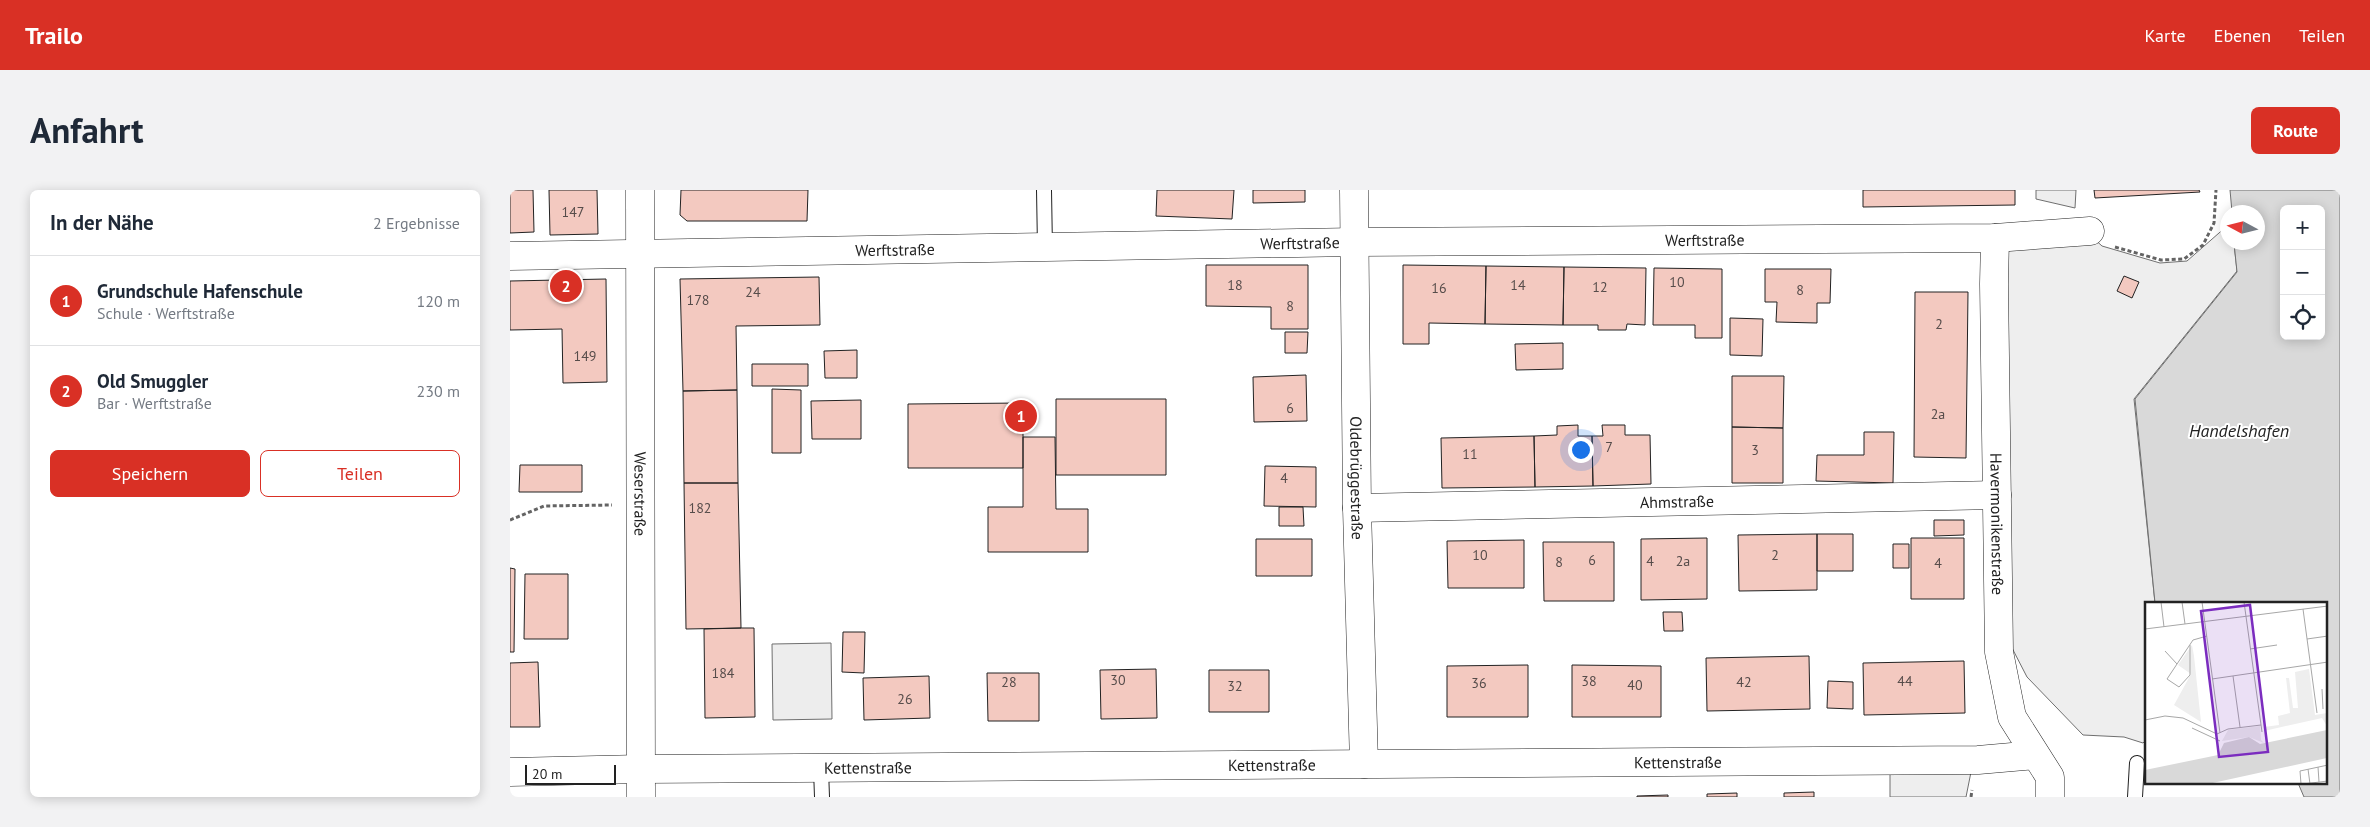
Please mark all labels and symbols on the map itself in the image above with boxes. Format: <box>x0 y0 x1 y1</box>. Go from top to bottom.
house number: 147 <box>562 203 584 221</box>
north arrow <box>2220 205 2265 250</box>
street label: Werftstraße <box>1665 230 1745 250</box>
street label: Werftstraße <box>1260 232 1340 254</box>
street label: Werftstraße <box>855 239 935 260</box>
pin: 2 <box>550 267 582 305</box>
house number: 10 <box>1669 273 1685 291</box>
house number: 18 <box>1227 276 1243 294</box>
house number: 14 <box>1510 276 1526 294</box>
house number: 12 <box>1592 278 1608 296</box>
house number: 16 <box>1431 279 1447 297</box>
house number: 8 <box>1796 281 1804 299</box>
house number: 24 <box>745 283 761 301</box>
house number: 178 <box>687 291 709 309</box>
house number: 8 <box>1286 297 1294 315</box>
house number: 2 <box>1935 315 1943 333</box>
house number: 149 <box>574 347 596 365</box>
pin: 1 <box>1005 397 1037 435</box>
house number: 6 <box>1286 399 1294 417</box>
house number: 2a <box>1931 405 1945 423</box>
street label: Oldebrüggestraße <box>1346 416 1368 540</box>
water label: Handelshafen <box>2189 419 2289 442</box>
your location <box>1568 437 1594 463</box>
house number: 7 <box>1605 438 1613 456</box>
house number: 3 <box>1751 441 1759 459</box>
house number: 11 <box>1462 445 1478 463</box>
street label: Weserstraße <box>630 452 651 536</box>
street label: Havermonikenstraße <box>1986 453 2008 595</box>
house number: 4 <box>1280 469 1288 487</box>
street label: Ahmstraße <box>1640 491 1714 512</box>
house number: 182 <box>689 499 711 517</box>
house number: 10 <box>1472 546 1488 564</box>
house number: 2 <box>1771 546 1779 564</box>
house number: 6 <box>1588 551 1596 569</box>
house number: 4 <box>1646 552 1654 570</box>
house number: 2a <box>1676 552 1690 570</box>
house number: 8 <box>1555 553 1563 571</box>
house number: 4 <box>1934 554 1942 572</box>
inset map <box>2145 602 2328 784</box>
house number: 184 <box>712 664 735 682</box>
house number: 30 <box>1110 671 1126 689</box>
house number: 38 <box>1581 672 1597 690</box>
house number: 44 <box>1897 672 1913 690</box>
house number: 28 <box>1001 673 1017 691</box>
house number: 42 <box>1736 673 1752 691</box>
house number: 36 <box>1471 674 1487 692</box>
house number: 40 <box>1627 676 1643 694</box>
house number: 32 <box>1227 677 1243 695</box>
house number: 26 <box>897 690 913 708</box>
street label: Kettenstraße <box>1634 752 1722 772</box>
street label: Kettenstraße <box>1228 754 1316 775</box>
street label: Kettenstraße <box>824 757 912 778</box>
scale bar <box>525 762 616 785</box>

